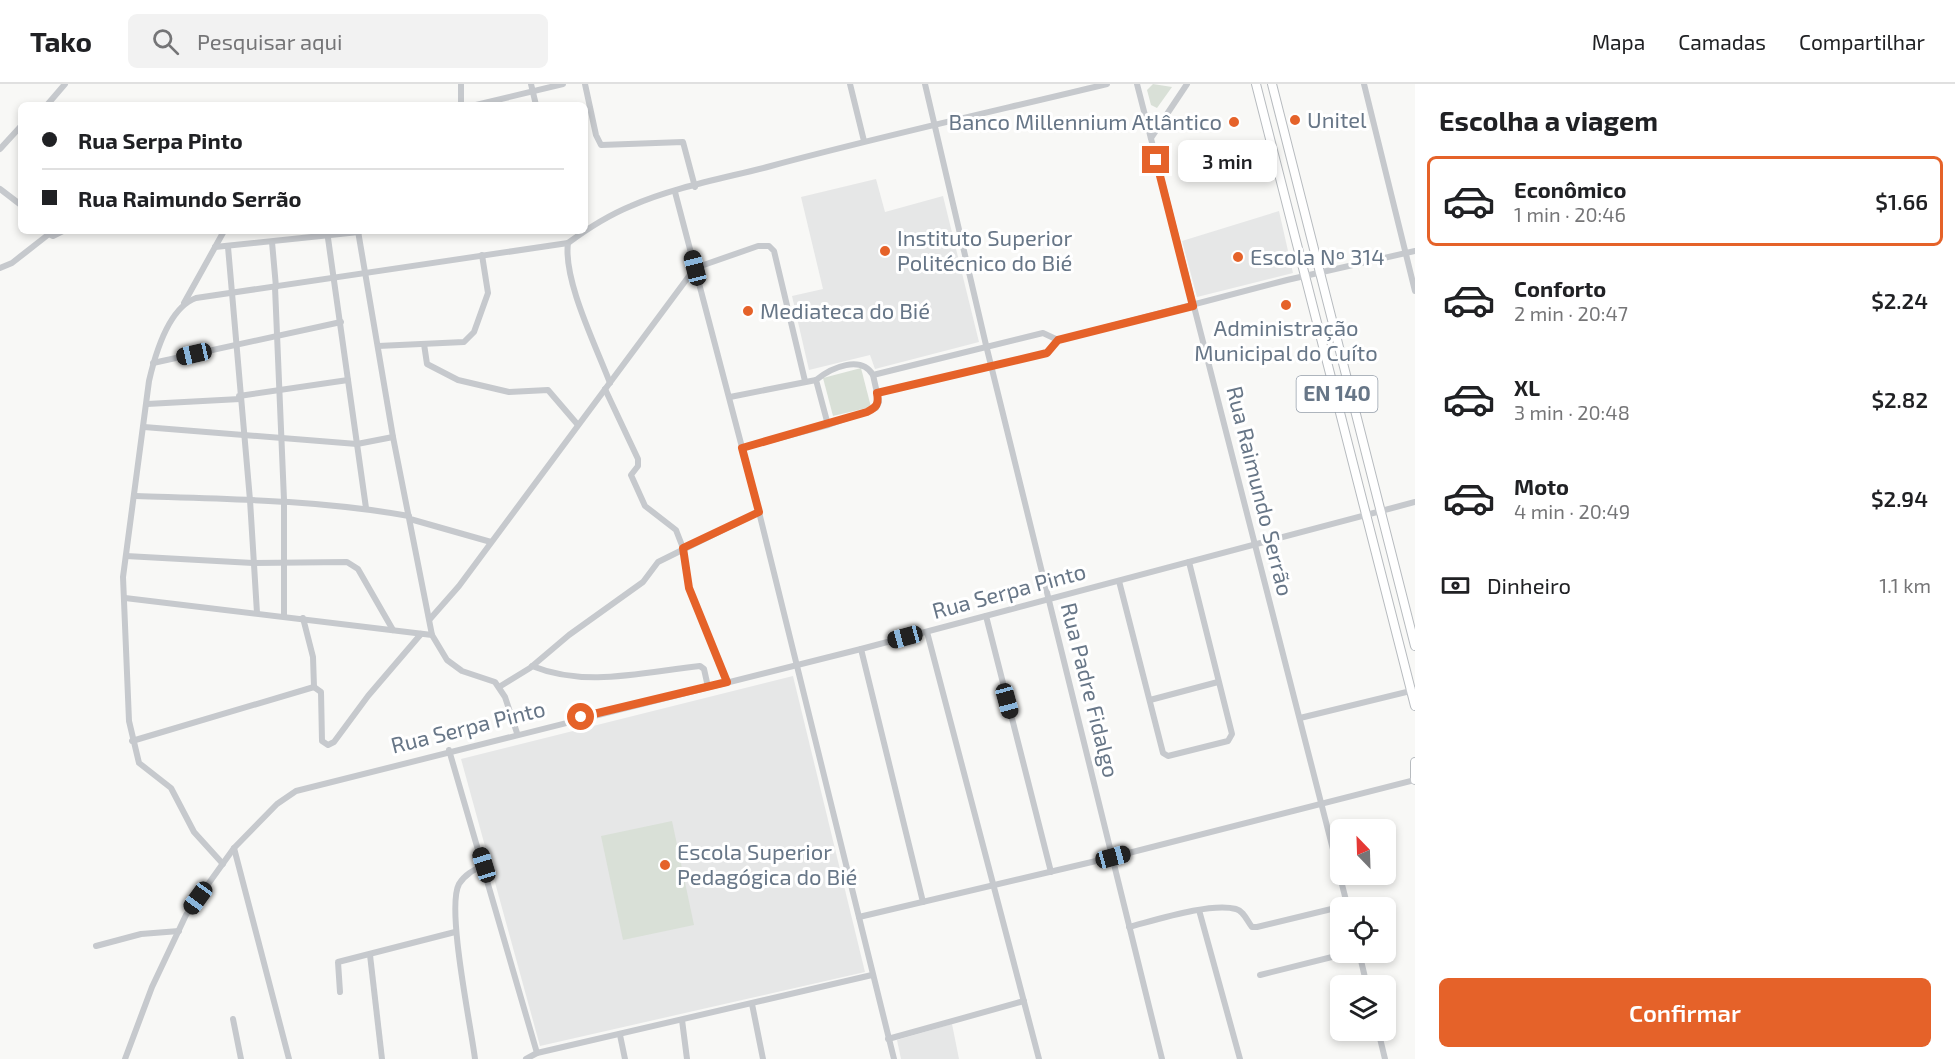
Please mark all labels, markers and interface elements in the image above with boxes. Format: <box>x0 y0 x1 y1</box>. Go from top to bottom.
search box <box>128 14 548 68</box>
text: Tako <box>30 24 92 58</box>
icon: search <box>149 25 182 58</box>
text: Pesquisar aqui <box>197 28 343 54</box>
text: Mapa <box>1592 29 1645 54</box>
text: Camadas <box>1678 29 1766 54</box>
text: Compartilhar <box>1799 29 1925 54</box>
text: Escolha a viagem <box>1439 104 1658 136</box>
place label: Unitel <box>1307 106 1367 132</box>
place label: Banco Millennium Atlântico <box>949 108 1222 134</box>
marker: Unitel <box>1288 113 1302 127</box>
marker: Banco Millennium Atlântico <box>1227 115 1241 129</box>
text: Rua Serpa Pinto <box>78 127 243 153</box>
callout: 3 min <box>1177 139 1276 181</box>
route end <box>1142 146 1169 173</box>
text: 3 min <box>1202 149 1253 173</box>
icon: car <box>1442 174 1496 228</box>
text: Econômico <box>1514 176 1626 202</box>
text: Rua Raimundo Serrão <box>78 185 301 211</box>
text: $1.66 <box>1875 188 1928 214</box>
text: 1 min · 20:46 <box>1514 202 1626 226</box>
place label: Instituto Superior Politécnico do Bié <box>897 224 1072 275</box>
place label: Escola Nº 314 <box>1250 243 1385 269</box>
marker: Instituto Superior Politécnico do Bié <box>878 244 892 258</box>
car <box>682 248 708 288</box>
marker: Escola Nº 314 <box>1231 250 1245 264</box>
icon: car <box>1442 273 1496 327</box>
text: Conforto <box>1514 275 1606 301</box>
text: $2.24 <box>1871 287 1928 313</box>
place label: Mediateca do Bié <box>760 297 930 323</box>
marker: Administração Municipal do Cuíto <box>1279 298 1293 312</box>
text: 2 min · 20:47 <box>1514 301 1628 325</box>
marker: Mediateca do Bié <box>741 304 755 318</box>
place label: Administração Municipal do Cuíto <box>1194 314 1378 365</box>
car <box>174 341 214 367</box>
icon: car <box>1442 372 1496 426</box>
text: XL <box>1514 374 1540 400</box>
road number: EN 140 <box>1296 376 1378 412</box>
street label: Rua Raimundo Serrão <box>1222 383 1300 598</box>
text: $2.82 <box>1871 386 1928 412</box>
text: 3 min · 20:48 <box>1514 400 1630 424</box>
icon: car <box>1442 471 1496 525</box>
text: Moto <box>1514 473 1569 499</box>
text: $2.94 <box>1871 485 1928 511</box>
text: 4 min · 20:49 <box>1514 499 1630 523</box>
street label: Rua Serpa Pinto <box>929 557 1088 623</box>
icon: cash <box>1439 569 1472 602</box>
text: Dinheiro <box>1487 572 1571 598</box>
text: 1.1 km <box>1879 573 1931 597</box>
street label: Rua Padre Fidalgo <box>1057 600 1125 780</box>
car <box>885 624 925 650</box>
car <box>994 681 1020 721</box>
street label: Rua Serpa Pinto <box>388 694 548 758</box>
route start <box>567 703 594 730</box>
north arrow <box>1330 819 1396 885</box>
map controls <box>1330 819 1396 1041</box>
place label: Escola Superior Pedagógica do Bié <box>677 838 857 889</box>
car <box>1093 844 1133 870</box>
car <box>470 845 498 885</box>
marker: Escola Superior Pedagógica do Bié <box>658 858 672 872</box>
car <box>180 878 216 918</box>
button: locate <box>1330 897 1396 963</box>
button: layers <box>1330 975 1396 1041</box>
button: Confirmar <box>1439 978 1931 1047</box>

